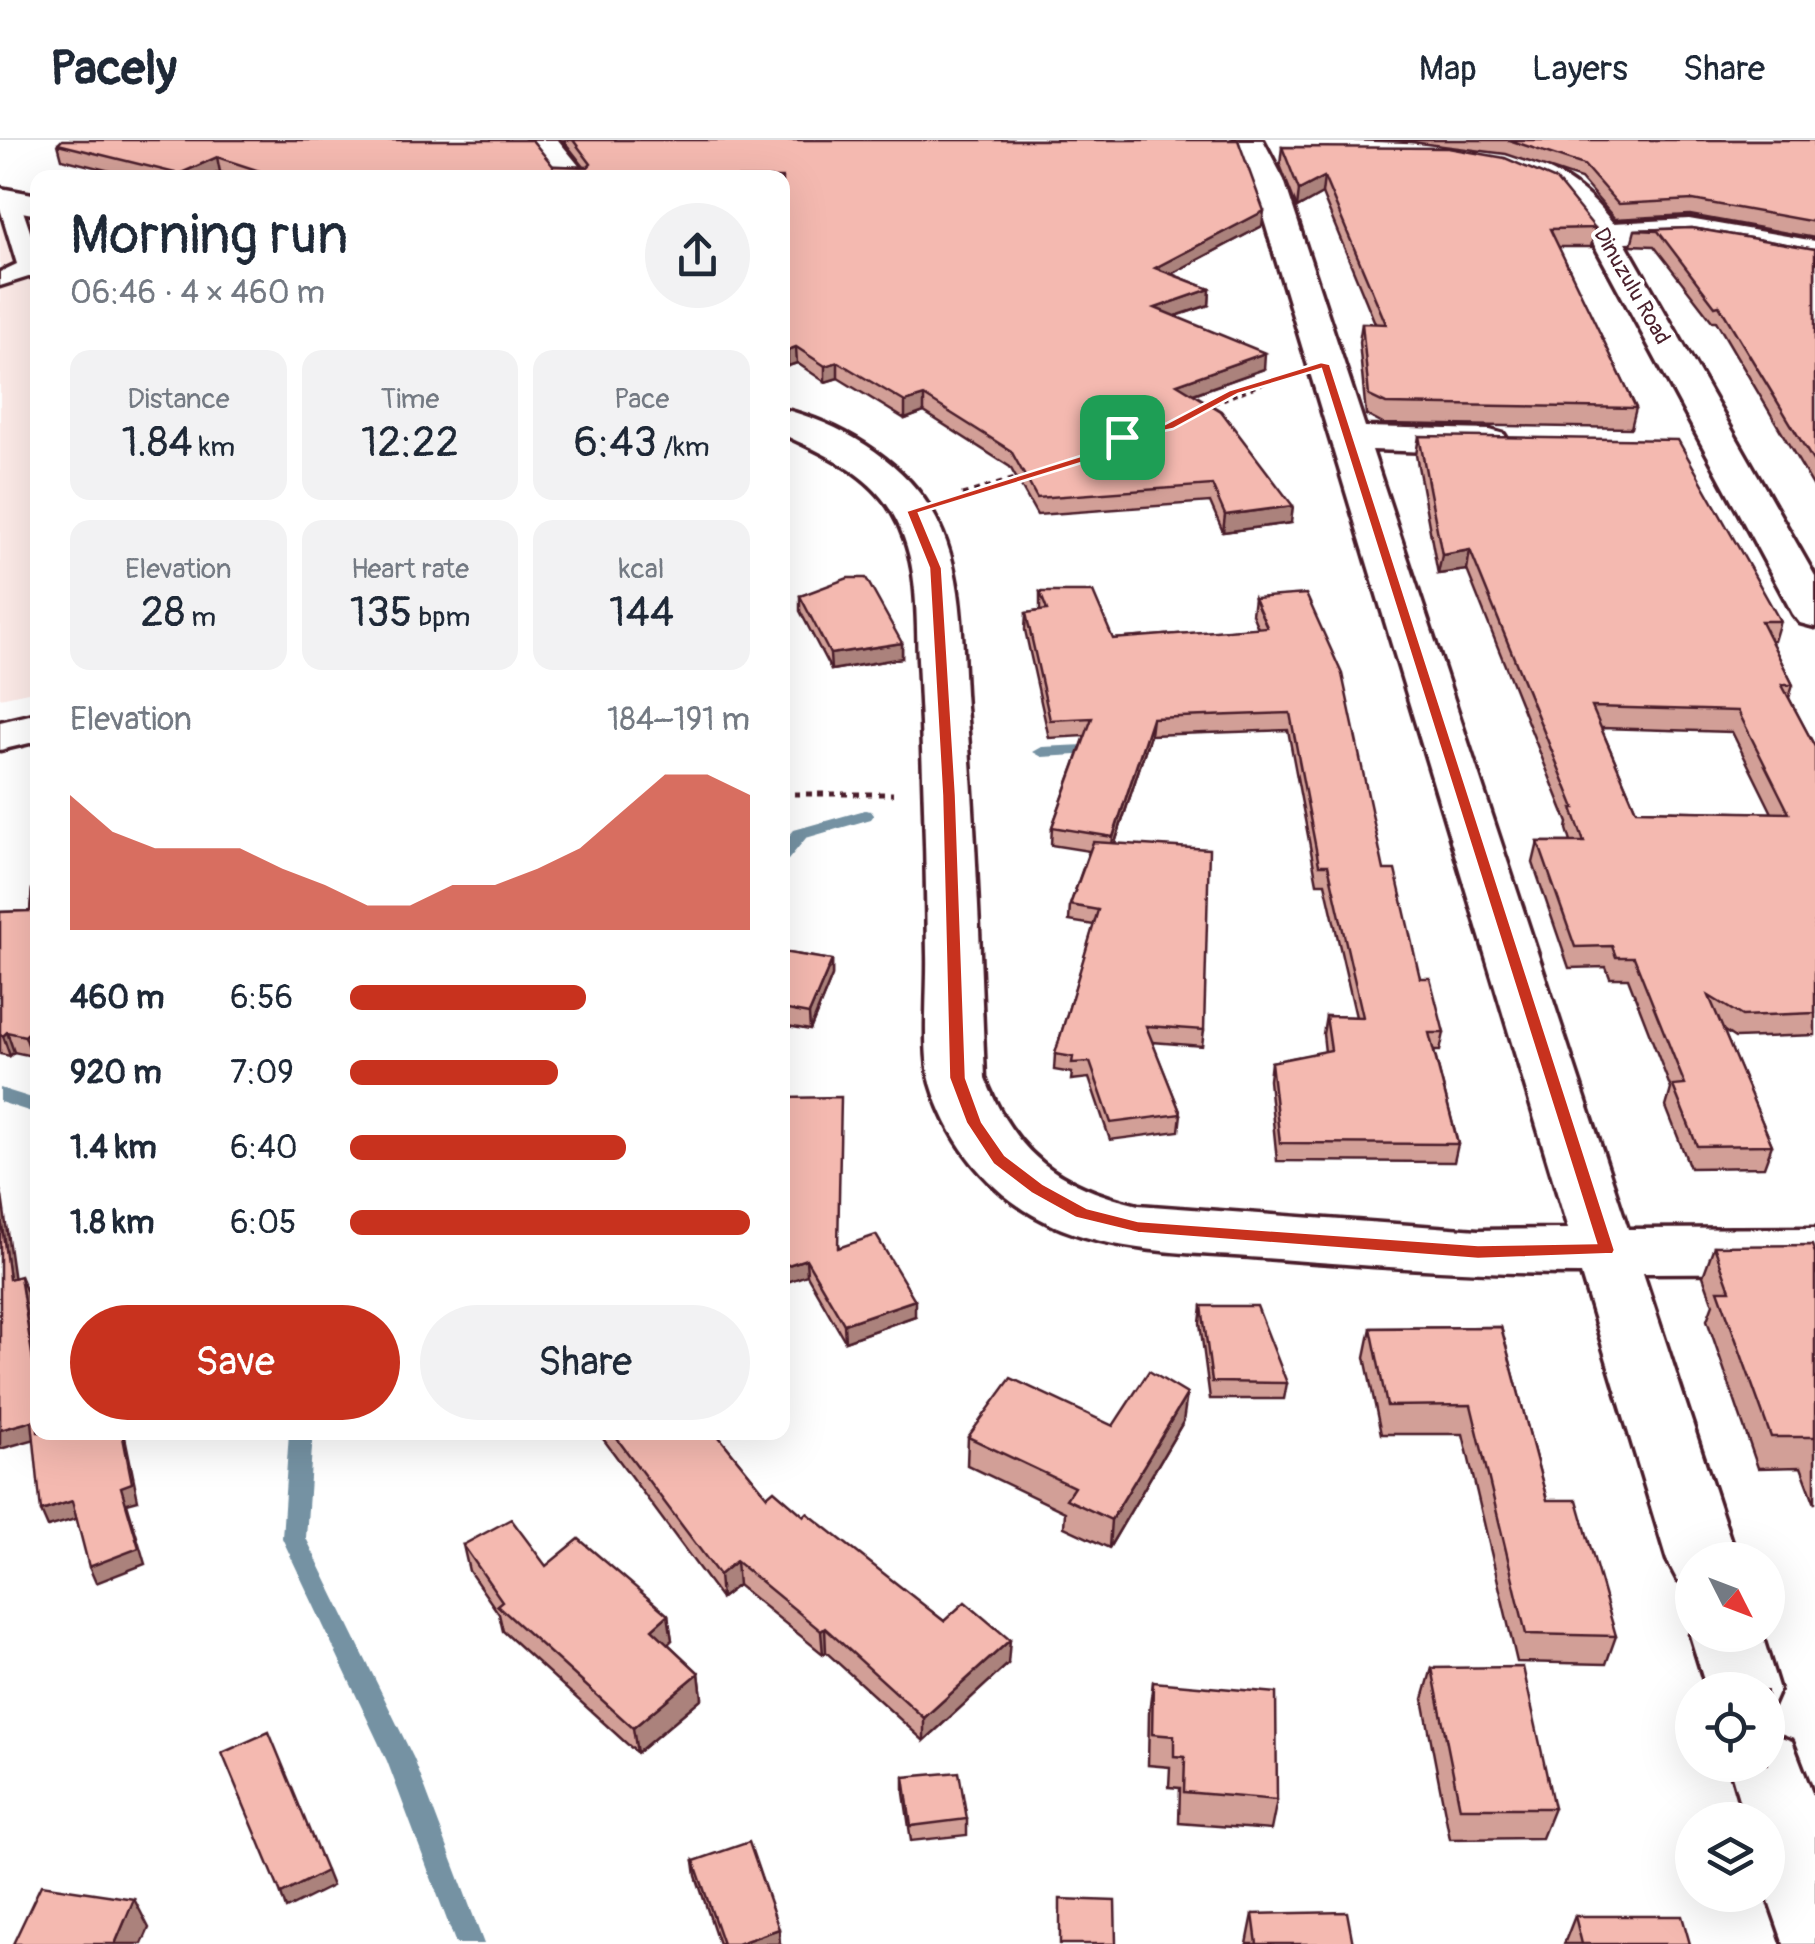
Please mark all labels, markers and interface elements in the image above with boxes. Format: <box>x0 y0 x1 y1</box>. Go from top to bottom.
text: Pacely <box>50 39 177 99</box>
text: Map <box>1419 47 1477 91</box>
text: Layers <box>1532 47 1628 91</box>
text: Share <box>1683 47 1765 91</box>
text: Morning run <box>70 201 348 270</box>
button: share <box>645 203 750 308</box>
street label: Dinuzulu Road <box>1587 223 1677 349</box>
text: 06:46 · 4 × 460 m <box>70 273 325 313</box>
text: Distance <box>127 382 230 417</box>
text: Time <box>381 382 439 417</box>
text: Pace <box>614 382 669 417</box>
pin <box>1080 395 1165 480</box>
icon: arrive <box>1095 410 1150 465</box>
text: 1.84 <box>121 417 193 469</box>
text: 12:22 <box>361 417 459 469</box>
text: 6:43 <box>574 417 657 469</box>
text: km <box>193 430 235 465</box>
text: /km <box>657 430 710 465</box>
text: Elevation <box>125 552 232 587</box>
text: Heart rate <box>351 552 469 587</box>
text: kcal <box>619 552 664 587</box>
text: 28 <box>141 587 185 639</box>
text: 135 <box>350 587 412 639</box>
text: 144 <box>609 587 674 639</box>
text: m <box>185 600 216 635</box>
text: bpm <box>412 600 470 635</box>
text: Elevation <box>70 700 192 740</box>
text: 184–191 m <box>607 700 750 740</box>
text: 460 m <box>70 978 164 1018</box>
text: 6:56 <box>230 978 293 1018</box>
text: 920 m <box>70 1053 162 1093</box>
text: 7:09 <box>230 1053 294 1093</box>
text: 1.4 km <box>70 1128 157 1168</box>
text: 6:40 <box>230 1128 298 1168</box>
text: 1.8 km <box>70 1203 154 1243</box>
text: 6:05 <box>230 1203 296 1243</box>
button: Save <box>70 1305 400 1420</box>
button: Share <box>420 1305 750 1420</box>
north arrow <box>1675 1542 1785 1652</box>
map controls <box>1675 1542 1785 1912</box>
button: locate <box>1675 1672 1785 1782</box>
button: layers <box>1675 1802 1785 1912</box>

